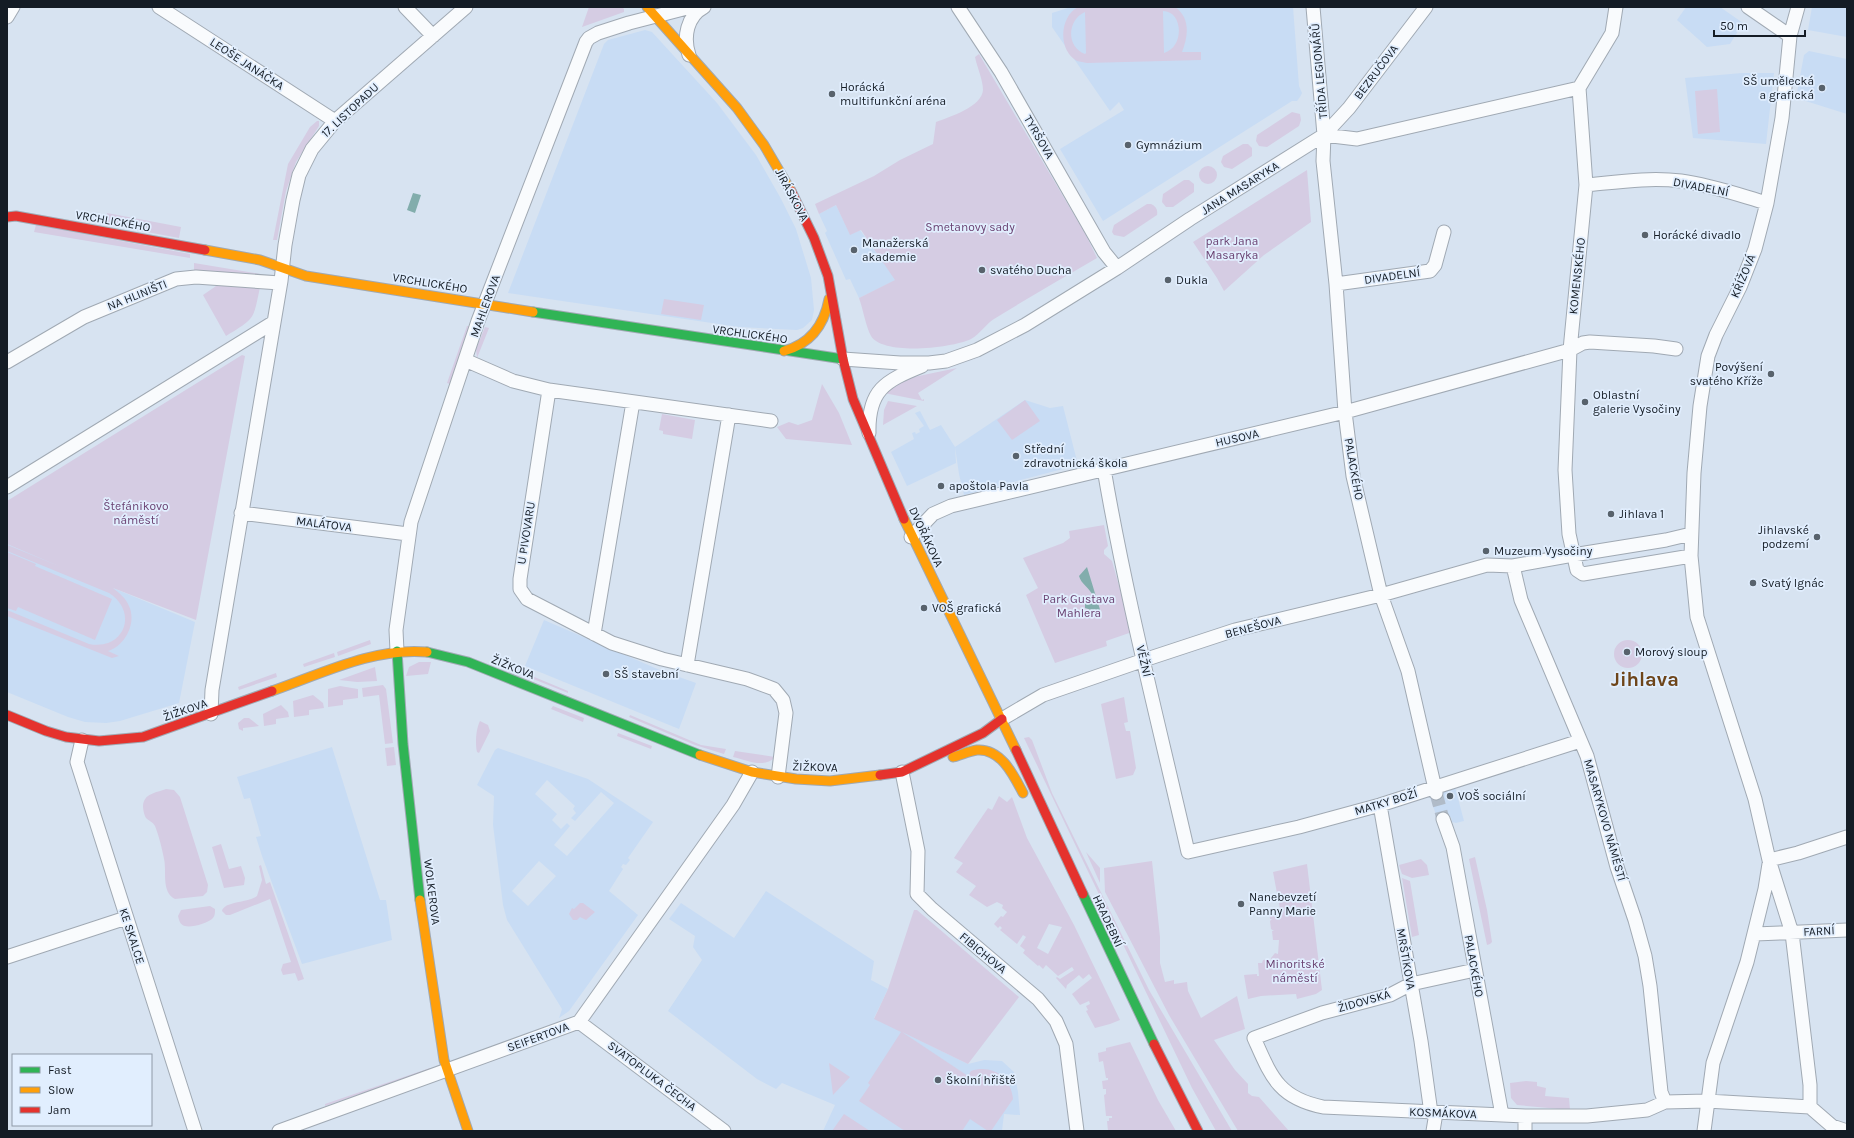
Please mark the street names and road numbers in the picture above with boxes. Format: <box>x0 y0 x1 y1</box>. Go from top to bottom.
street label: TŘÍDA LEGIONÁŘŮ <box>1307 23 1330 119</box>
street label: LEOŠE JANÁČKA <box>207 34 287 93</box>
street label: BEZRUČOVA <box>1350 41 1401 102</box>
street label: 17. LISTOPADU <box>318 80 382 140</box>
street label: TYRŠOVA <box>1021 112 1058 161</box>
street label: JANA MASARYKA <box>1199 158 1282 218</box>
street label: JIRÁSKOVA <box>772 166 813 224</box>
street label: DIVADELNÍ <box>1672 174 1731 199</box>
street label: VRCHLICKÉHO <box>75 207 152 235</box>
street label: KOMENSKÉHO <box>1565 237 1588 315</box>
street label: KŘÍŽOVÁ <box>1727 252 1758 300</box>
street label: DIVADELNÍ <box>1363 264 1422 287</box>
street label: VRCHLICKÉHO <box>392 269 469 296</box>
street label: MAHLEROVA <box>467 273 503 339</box>
street label: NA HLINIŠTI <box>105 276 169 313</box>
street label: VRCHLICKÉHO <box>712 321 789 346</box>
street label: HUSOVA <box>1214 426 1260 450</box>
street label: PALACKÉHO <box>1342 437 1367 501</box>
street label: U PIVOVARU <box>514 501 538 565</box>
street label: DVOŘÁKOVA <box>906 504 947 569</box>
street label: MALÁTOVA <box>295 513 353 534</box>
street label: BENEŠOVA <box>1223 612 1283 641</box>
street label: VĚŽNÍ <box>1134 644 1156 679</box>
street label: ŽIŽKOVA <box>489 651 537 682</box>
street label: ŽIŽKOVA <box>161 695 209 724</box>
street label: MASARYKOVO NÁMĚSTÍ <box>1581 757 1630 883</box>
street label: ŽIŽKOVA <box>792 758 838 775</box>
street label: MATKY BOŽÍ <box>1353 785 1420 818</box>
street label: WOLKEROVA <box>421 858 443 926</box>
street label: HRADEBNÍ <box>1090 892 1127 950</box>
street label: KE SKALCE <box>116 906 148 966</box>
street label: FARNÍ <box>1803 922 1836 939</box>
street label: MRŠTÍKOVA <box>1394 927 1419 991</box>
street label: FIBICHOVA <box>957 929 1009 977</box>
street label: PALACKÉHO <box>1462 934 1487 998</box>
street label: ŽIDOVSKÁ <box>1336 986 1392 1015</box>
street label: SEIFERTOVA <box>505 1019 571 1055</box>
street label: SVATOPLUKA ČECHA <box>605 1037 700 1114</box>
street label: KOSMÁKOVA <box>1409 1104 1477 1121</box>

